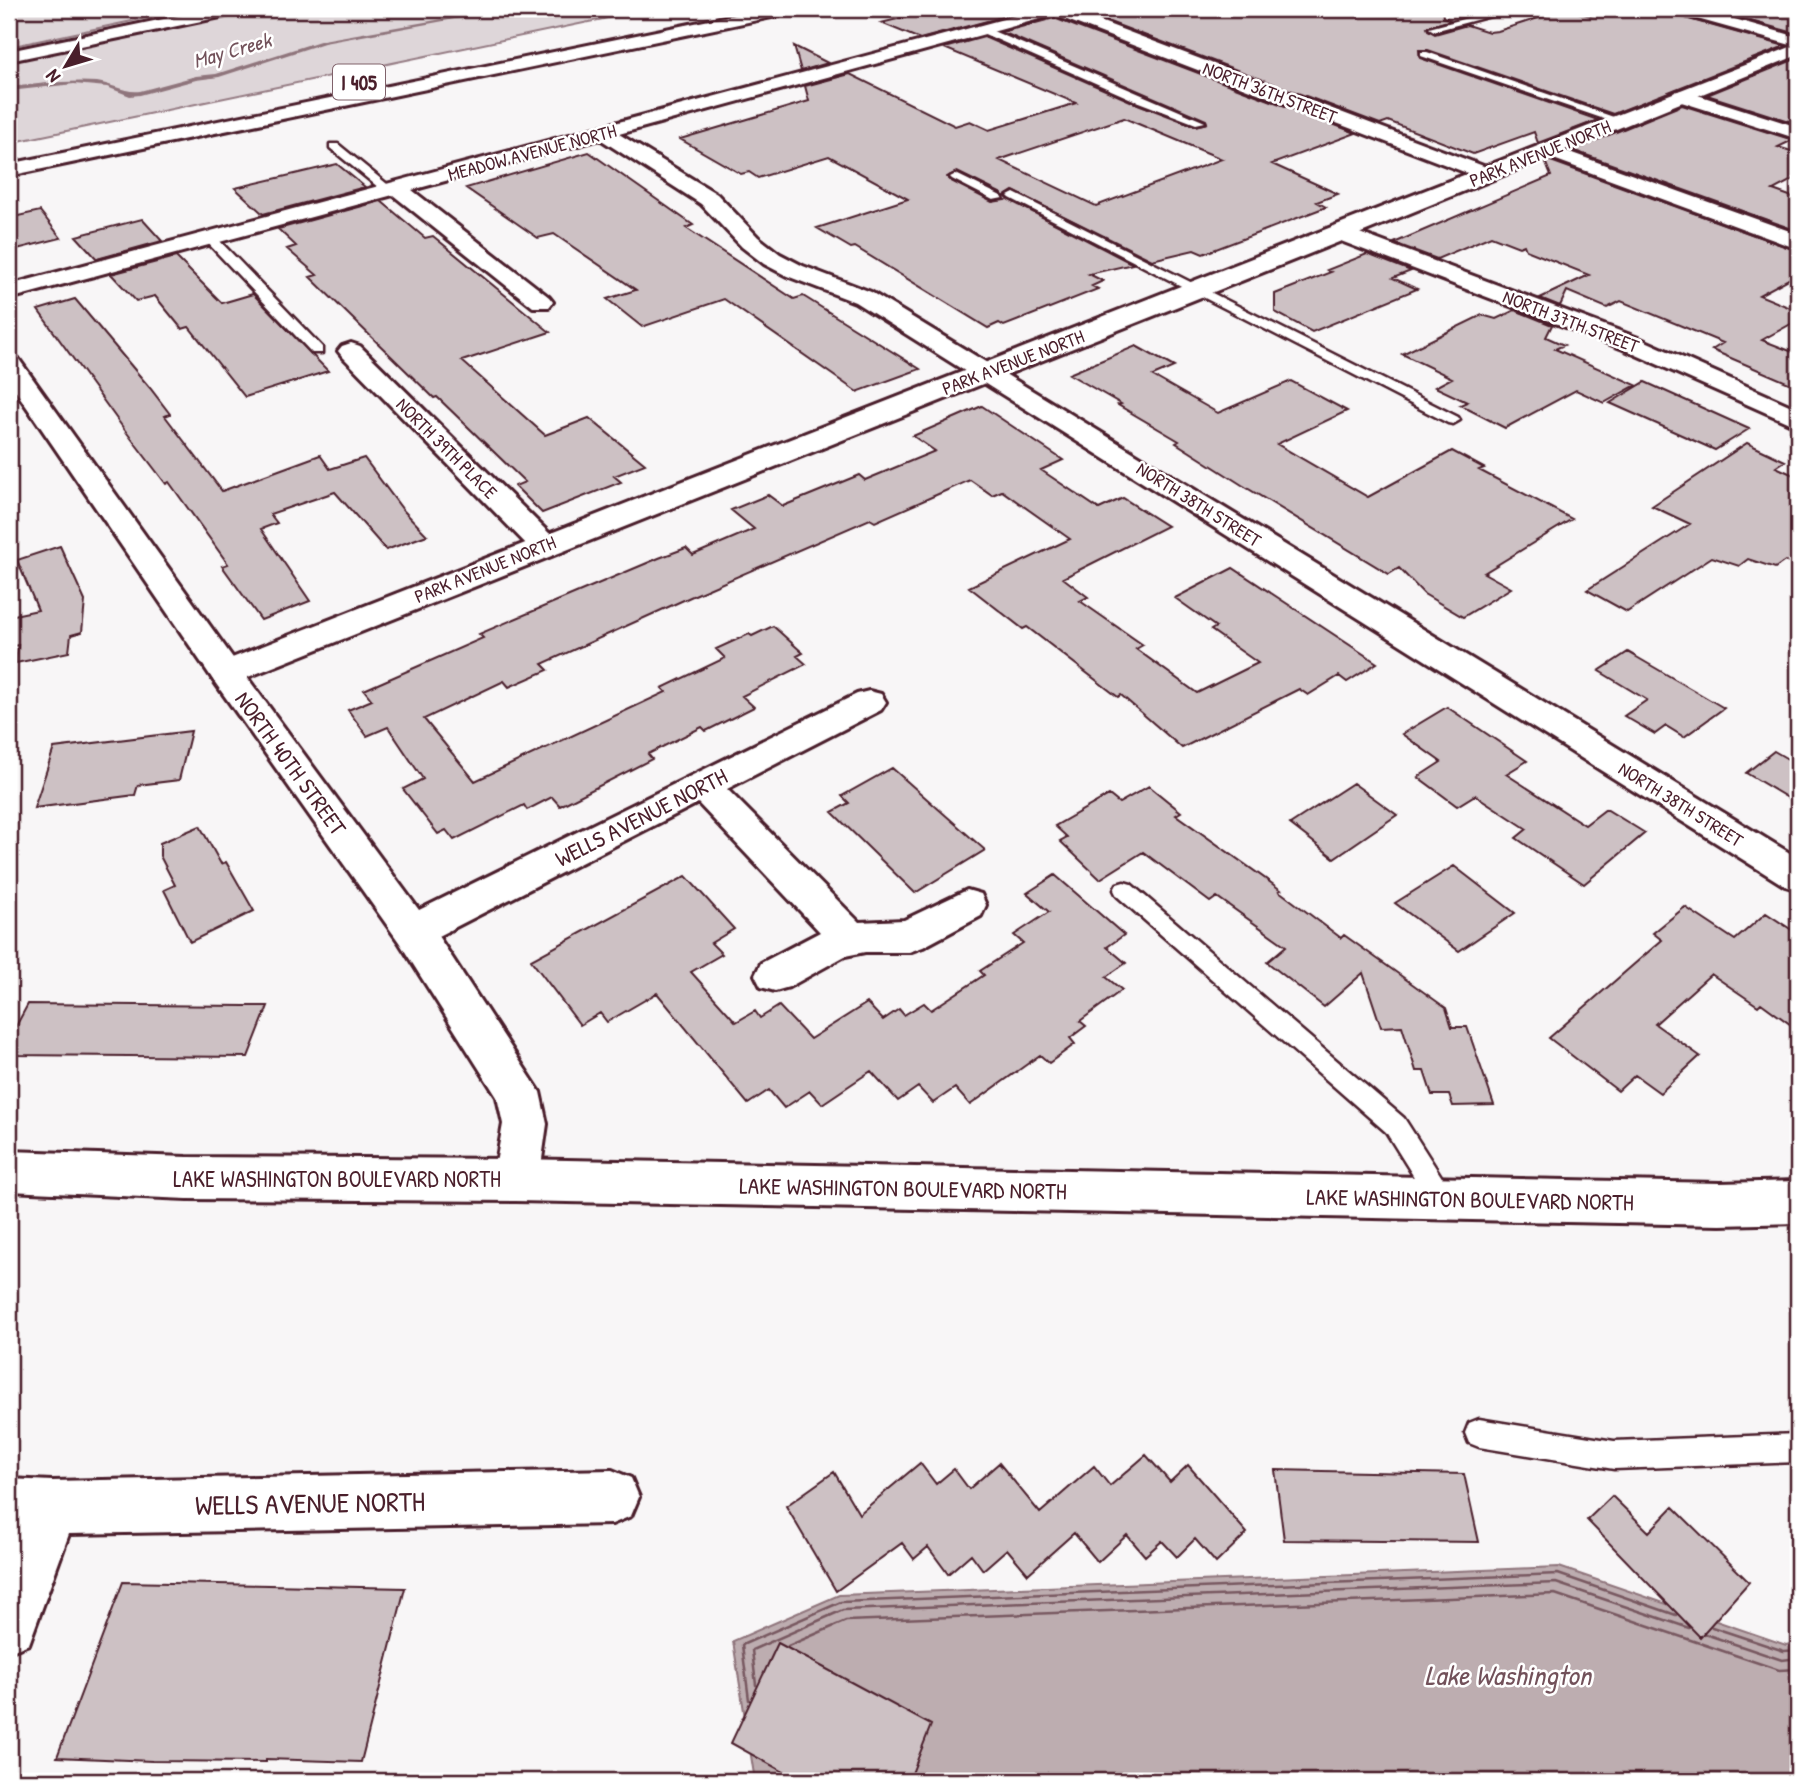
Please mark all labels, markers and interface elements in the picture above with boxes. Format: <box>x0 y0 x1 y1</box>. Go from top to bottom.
water label: May Creek <box>190 24 276 75</box>
north arrow <box>32 32 102 102</box>
street label: NORTH 36TH STREET <box>1199 54 1342 130</box>
text: N <box>39 64 66 88</box>
road number: I 405 <box>333 64 385 100</box>
street label: PARK AVENUE NORTH <box>1466 113 1615 193</box>
street label: MEADOW AVENUE NORTH <box>445 117 619 187</box>
street label: NORTH 37TH STREET <box>1499 283 1644 359</box>
street label: PARK AVENUE NORTH <box>938 323 1088 401</box>
street label: NORTH 39TH PLACE <box>391 392 504 505</box>
street label: NORTH 38TH STREET <box>1132 455 1267 553</box>
street label: PARK AVENUE NORTH <box>411 529 560 609</box>
street label: NORTH 40TH STREET <box>228 685 354 841</box>
street label: NORTH 38TH STREET <box>1614 755 1749 853</box>
street label: WELLS AVENUE NORTH <box>550 760 732 874</box>
street label: LAKE WASHINGTON BOULEVARD NORTH <box>173 1163 501 1194</box>
street label: LAKE WASHINGTON BOULEVARD NORTH <box>739 1170 1067 1206</box>
street label: LAKE WASHINGTON BOULEVARD NORTH <box>1306 1181 1634 1217</box>
street label: WELLS AVENUE NORTH <box>195 1482 425 1524</box>
water label: Lake Washington <box>1425 1656 1594 1694</box>

